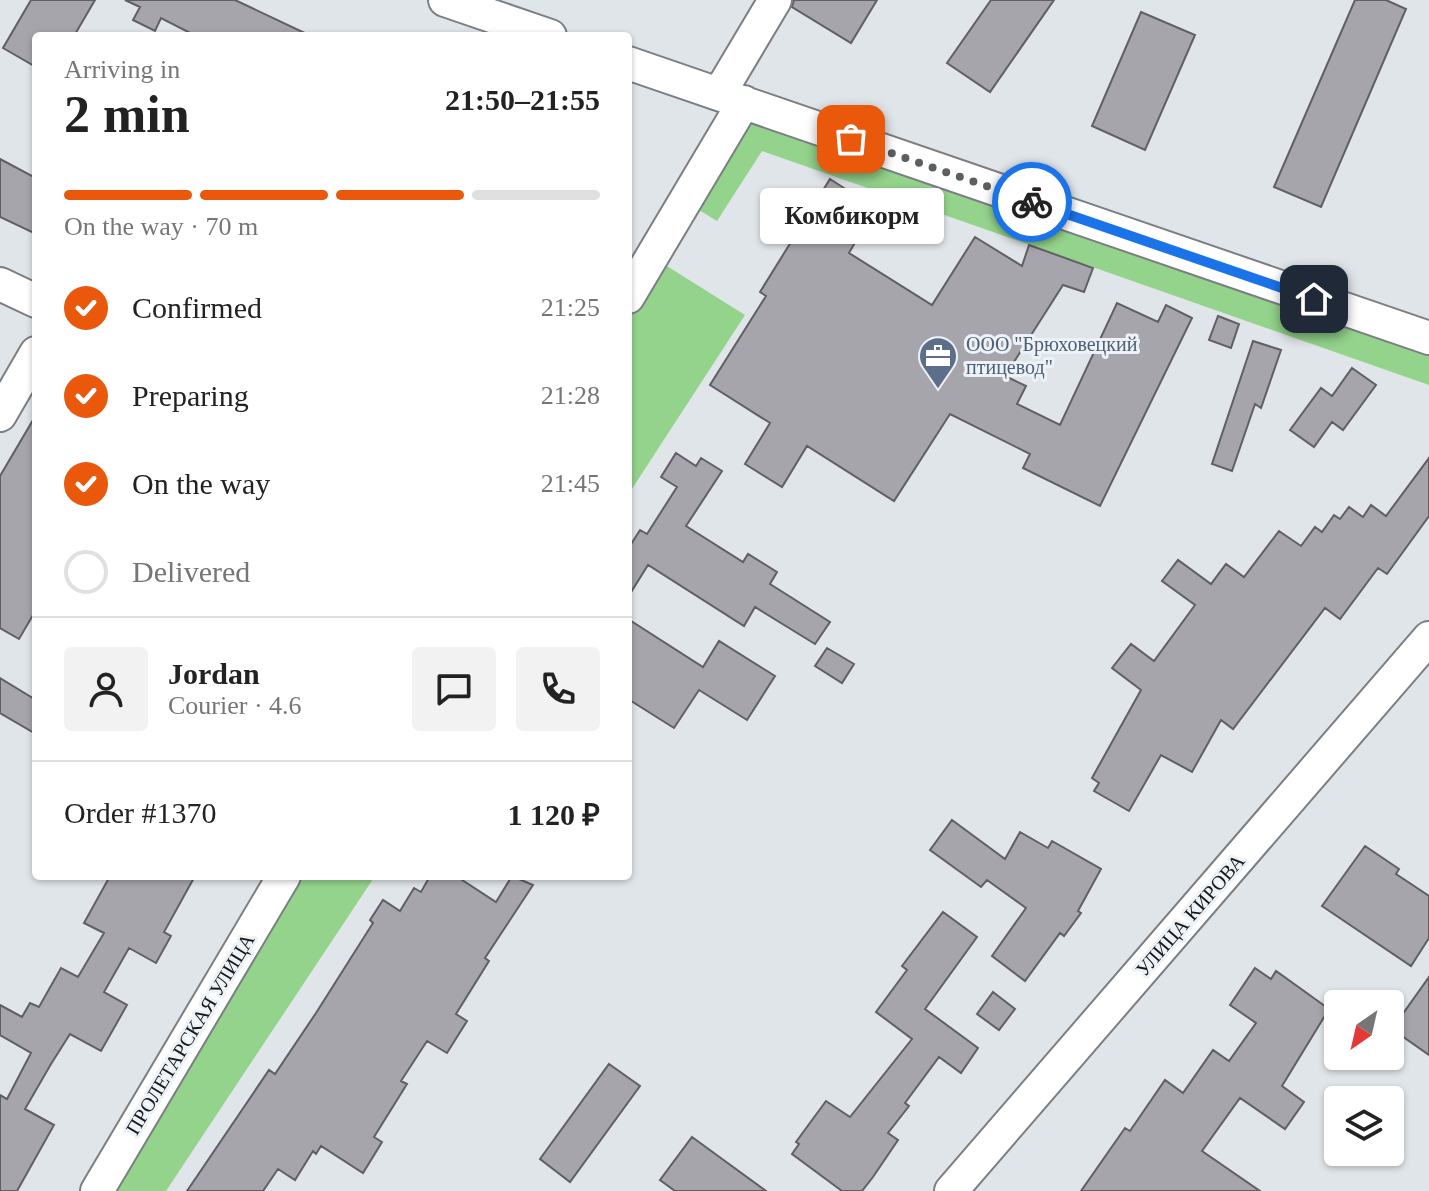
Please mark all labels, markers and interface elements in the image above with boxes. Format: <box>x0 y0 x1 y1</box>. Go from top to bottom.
text: Arriving in <box>64 55 180 84</box>
text: 21:50–21:55 <box>445 83 600 116</box>
text: 2 min <box>64 86 190 143</box>
pin <box>817 105 885 173</box>
icon: bag <box>829 117 873 161</box>
courier <box>992 162 1072 242</box>
icon: bike <box>1010 180 1054 224</box>
callout: Комбикорм <box>759 187 943 243</box>
text: Комбикорм <box>784 201 920 230</box>
text: On the way · 70 m <box>64 212 258 241</box>
pin <box>1280 265 1348 333</box>
icon: home <box>1292 277 1336 321</box>
icon: check <box>64 286 108 330</box>
text: Confirmed <box>132 291 262 324</box>
text: 21:25 <box>541 293 600 322</box>
place label: ООО "Брюховецкий птицевод" <box>966 333 1138 379</box>
office icon: ООО "Брюховецкий птицевод" <box>917 335 959 390</box>
icon: check <box>64 374 108 418</box>
text: Preparing <box>132 379 249 412</box>
text: 21:28 <box>541 381 600 410</box>
icon: check <box>64 462 108 506</box>
text: On the way <box>132 467 270 500</box>
text: 21:45 <box>541 469 600 498</box>
text: Delivered <box>132 555 250 588</box>
button: person <box>64 647 148 731</box>
button: chat <box>412 647 496 731</box>
button: phone <box>516 647 600 731</box>
text: Jordan <box>168 657 260 690</box>
text: Courier · 4.6 <box>168 691 302 720</box>
text: Order #1370 <box>64 796 216 829</box>
text: 1 120 ₽ <box>508 798 600 831</box>
street label: УЛИЦА КИРОВА <box>1131 849 1250 981</box>
street label: ПРОЛЕТАРСКАЯ УЛИЦА <box>121 929 260 1139</box>
north arrow <box>1324 990 1404 1070</box>
map controls <box>1324 990 1404 1166</box>
button: layers <box>1324 1086 1404 1166</box>

